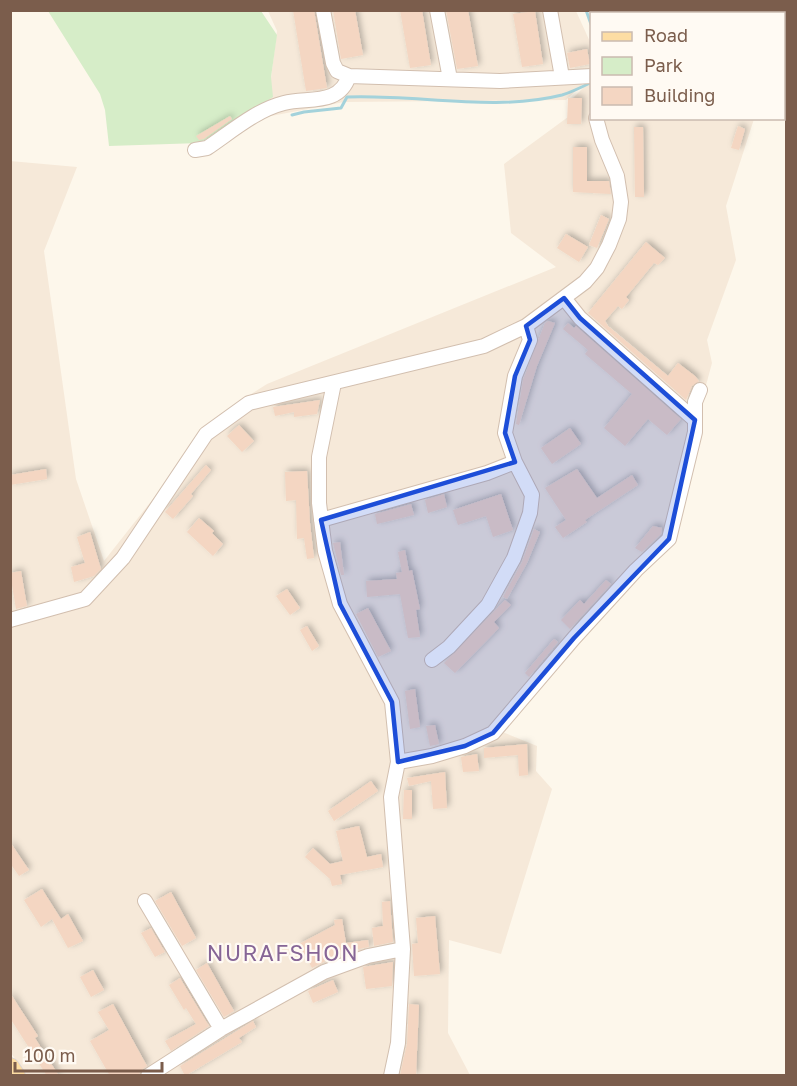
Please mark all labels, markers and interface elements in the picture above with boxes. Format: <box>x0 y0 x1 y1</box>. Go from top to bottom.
legend <box>590 12 785 120</box>
text: Road <box>644 24 688 46</box>
text: Park <box>644 54 683 76</box>
text: Building <box>644 84 715 106</box>
district label: NURAFSHON <box>207 939 359 966</box>
scale bar <box>15 1035 162 1073</box>
text: 100 m <box>24 1044 75 1066</box>

